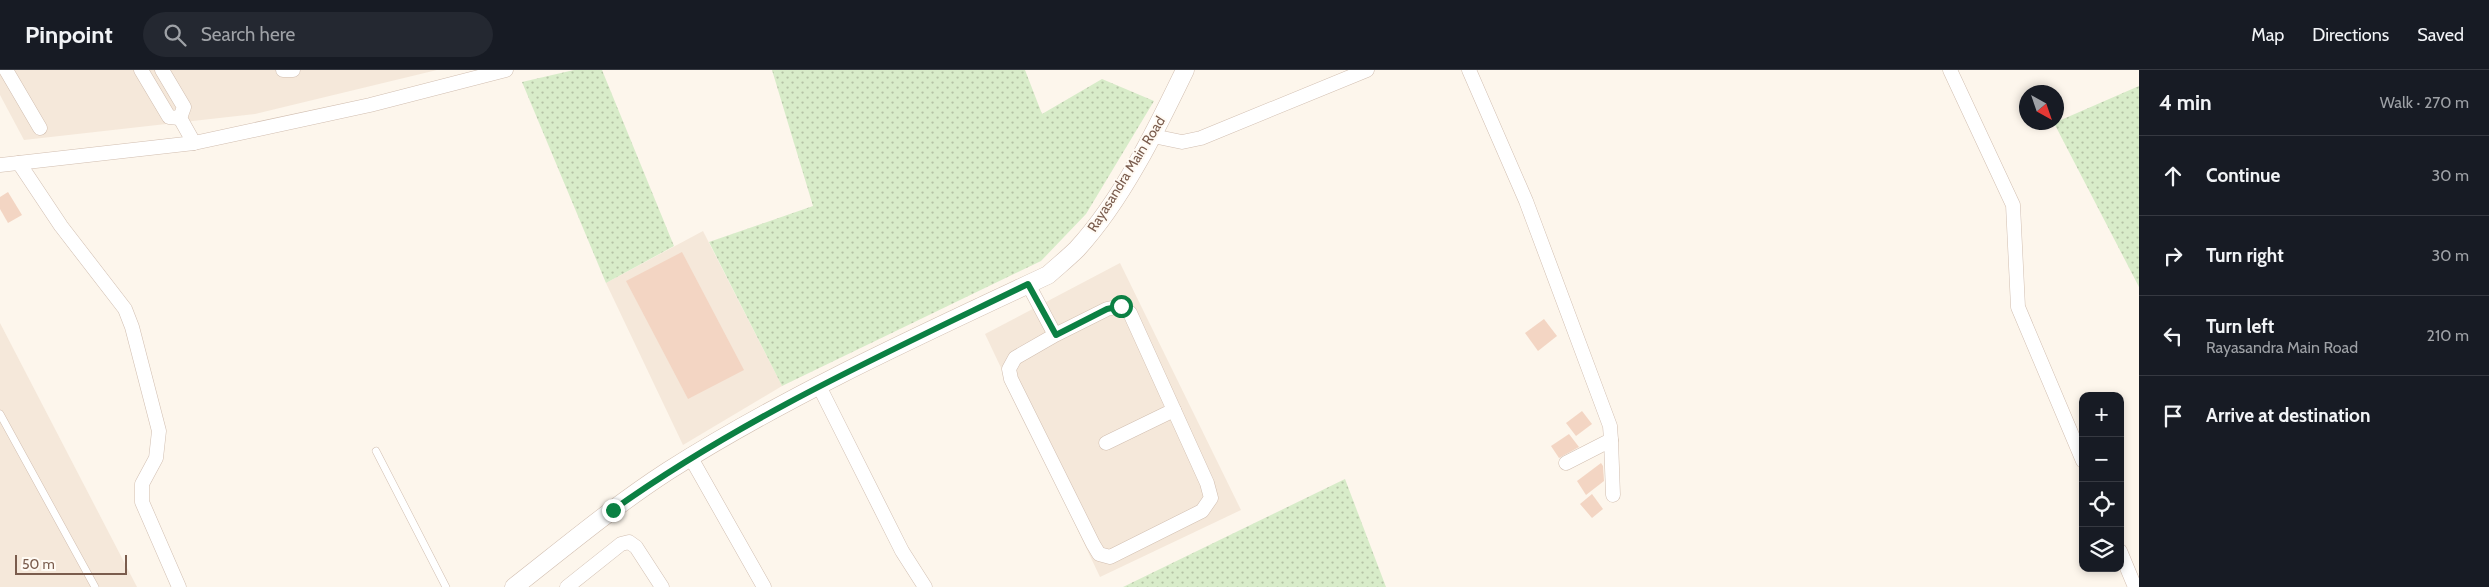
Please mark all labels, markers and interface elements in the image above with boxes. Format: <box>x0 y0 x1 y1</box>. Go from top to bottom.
search box <box>143 12 493 57</box>
text: Pinpoint <box>25 20 113 49</box>
icon: search <box>161 21 189 49</box>
text: Search here <box>201 23 295 46</box>
text: Map <box>2251 24 2284 46</box>
text: Directions <box>2312 24 2389 46</box>
text: Saved <box>2417 24 2464 46</box>
north arrow <box>2019 85 2064 130</box>
text: 4 min <box>2159 90 2212 115</box>
text: Walk · 270 m <box>2380 93 2469 112</box>
street label: Rayasandra Main Road <box>1083 113 1169 235</box>
icon: ahead <box>2159 162 2187 190</box>
text: Continue <box>2206 164 2280 187</box>
text: 30 m <box>2432 166 2469 185</box>
icon: right <box>2159 242 2187 270</box>
text: Turn right <box>2206 244 2284 267</box>
text: 30 m <box>2432 246 2469 265</box>
route start <box>1110 295 1133 318</box>
text: Turn left <box>2206 315 2274 338</box>
icon: left <box>2159 322 2187 350</box>
text: 210 m <box>2427 326 2469 345</box>
text: Rayasandra Main Road <box>2206 338 2358 357</box>
map controls <box>2079 392 2124 572</box>
button: + <box>2079 392 2124 437</box>
icon: arrive <box>2159 402 2187 430</box>
text: Arrive at destination <box>2206 404 2370 427</box>
button: − <box>2079 437 2124 482</box>
button: locate <box>2079 482 2124 527</box>
route end <box>602 499 625 522</box>
button: layers <box>2079 527 2124 572</box>
scale bar <box>15 552 128 575</box>
text: 50 m <box>22 555 55 573</box>

